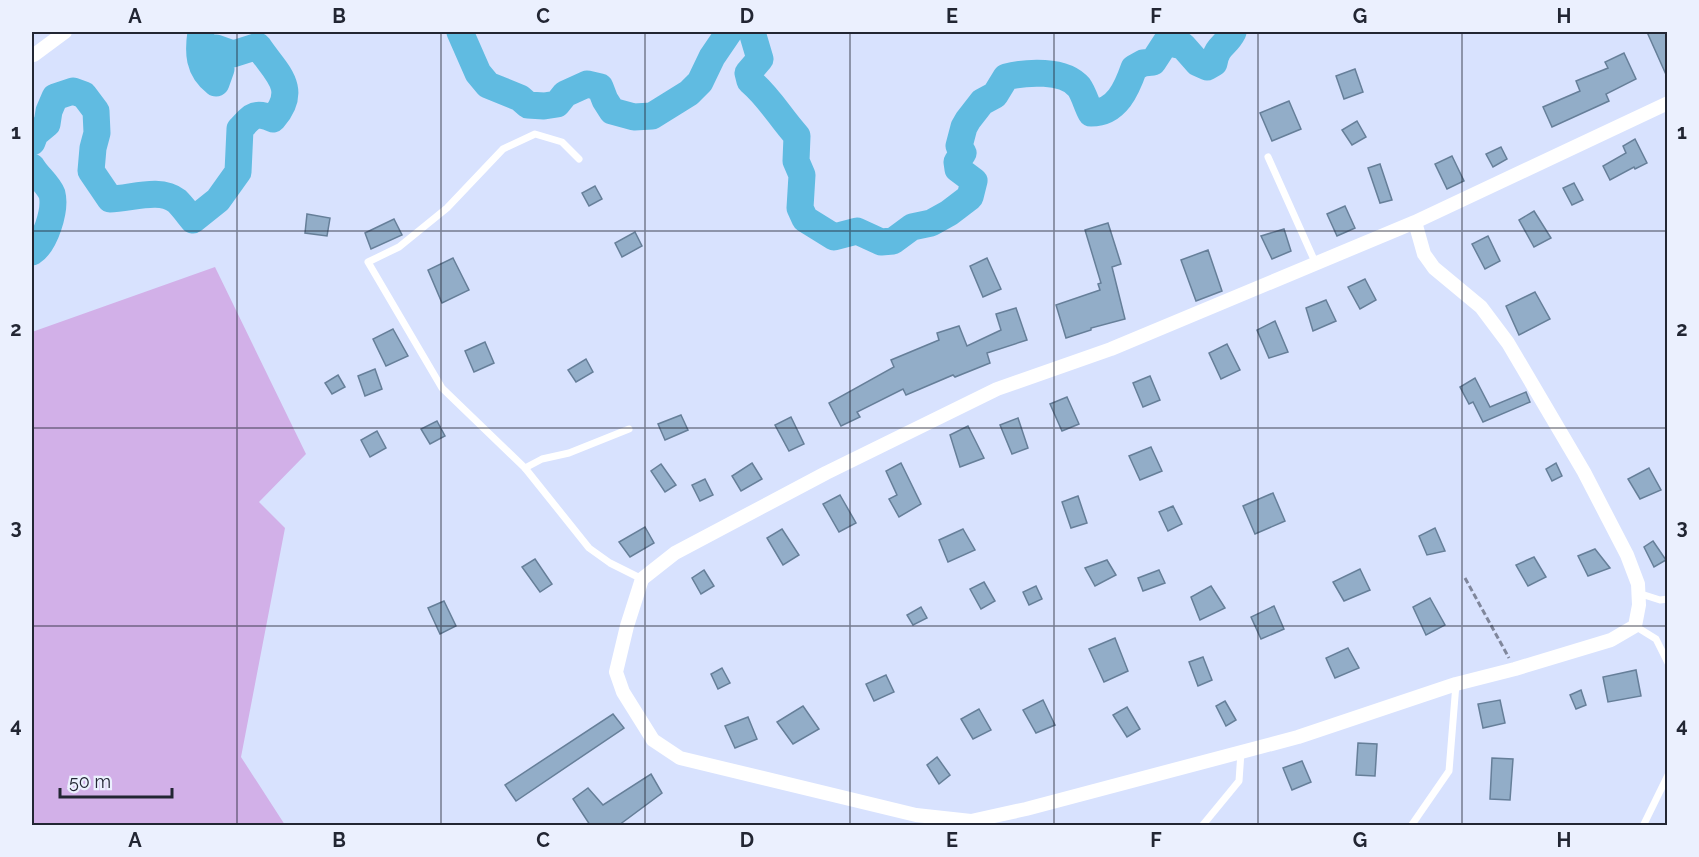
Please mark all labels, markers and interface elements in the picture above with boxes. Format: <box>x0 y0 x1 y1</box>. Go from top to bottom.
text: A <box>128 4 142 28</box>
text: B <box>332 4 346 28</box>
text: C <box>536 4 550 28</box>
text: D <box>740 4 754 28</box>
text: E <box>946 4 958 28</box>
text: F <box>1150 4 1162 28</box>
text: G <box>1353 4 1367 28</box>
text: H <box>1557 4 1571 28</box>
text: 1 <box>11 120 21 144</box>
text: 1 <box>1677 120 1687 144</box>
text: 2 <box>10 317 22 341</box>
text: 2 <box>1676 317 1688 341</box>
text: 3 <box>10 515 22 539</box>
text: 3 <box>1676 515 1688 539</box>
text: 4 <box>10 713 22 737</box>
text: 4 <box>1676 713 1688 737</box>
scale bar <box>60 761 172 799</box>
text: 50 m <box>69 771 111 792</box>
text: A <box>128 828 142 852</box>
text: B <box>332 828 346 852</box>
text: C <box>536 828 550 852</box>
text: D <box>740 828 754 852</box>
text: E <box>946 828 958 852</box>
text: F <box>1150 828 1162 852</box>
text: G <box>1353 828 1367 852</box>
text: H <box>1557 828 1571 852</box>

